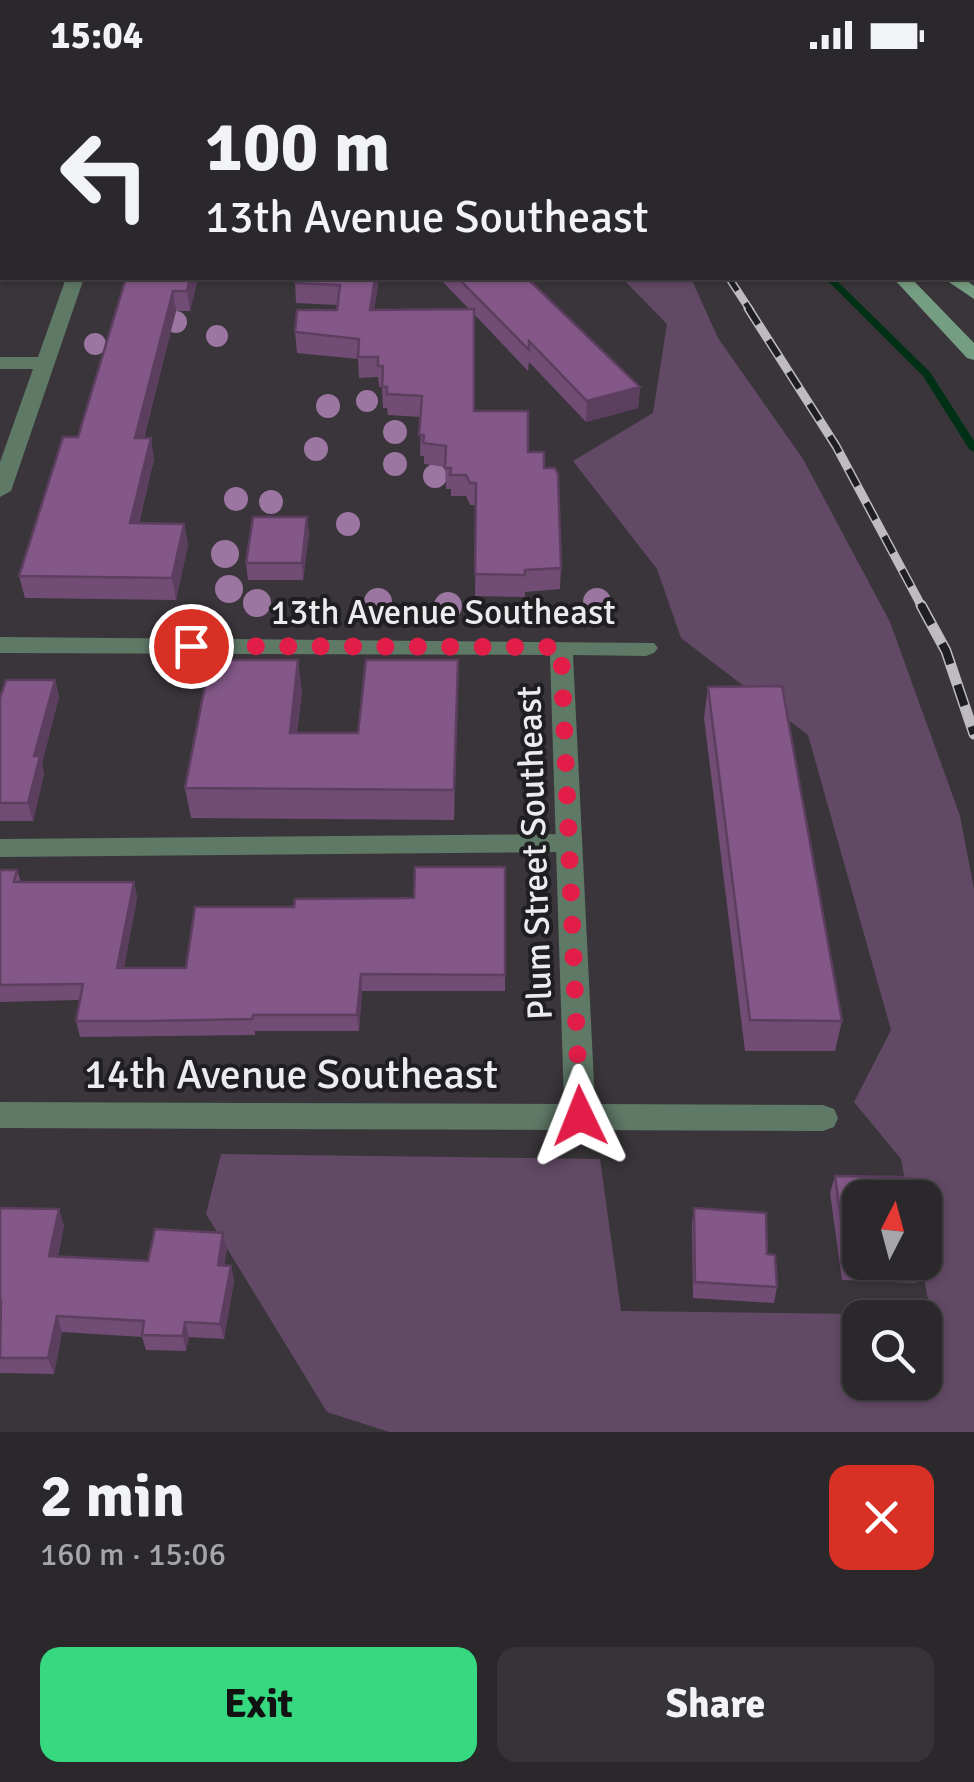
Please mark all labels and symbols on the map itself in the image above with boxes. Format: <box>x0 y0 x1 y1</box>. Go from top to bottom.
street label: 13th Avenue Southeast <box>271 591 615 634</box>
pin <box>149 604 234 689</box>
street label: Plum Street Southeast <box>507 685 562 1021</box>
street label: 14th Avenue Southeast <box>84 1049 498 1100</box>
position arrow <box>528 1064 632 1168</box>
north arrow <box>842 1180 942 1280</box>

